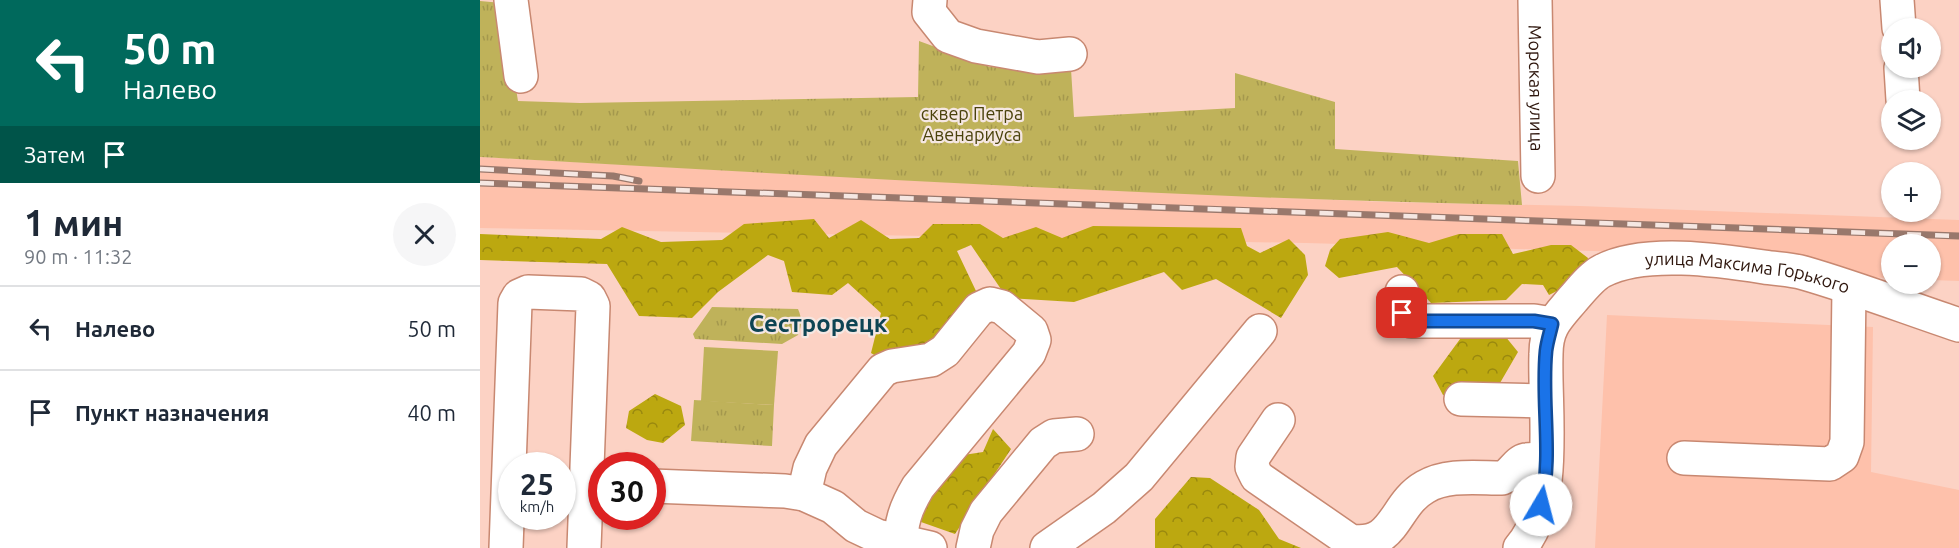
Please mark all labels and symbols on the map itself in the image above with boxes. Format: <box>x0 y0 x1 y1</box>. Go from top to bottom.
street label: Морская улица <box>1525 24 1548 152</box>
park label: сквер Петра Авенариуса <box>921 103 1023 144</box>
street label: улица Максима Горького <box>1644 248 1853 297</box>
pin <box>1376 287 1427 338</box>
district label: Сестрорецк <box>749 310 888 337</box>
speed limit sign: 30 <box>588 452 666 530</box>
position arrow <box>1509 473 1573 537</box>

